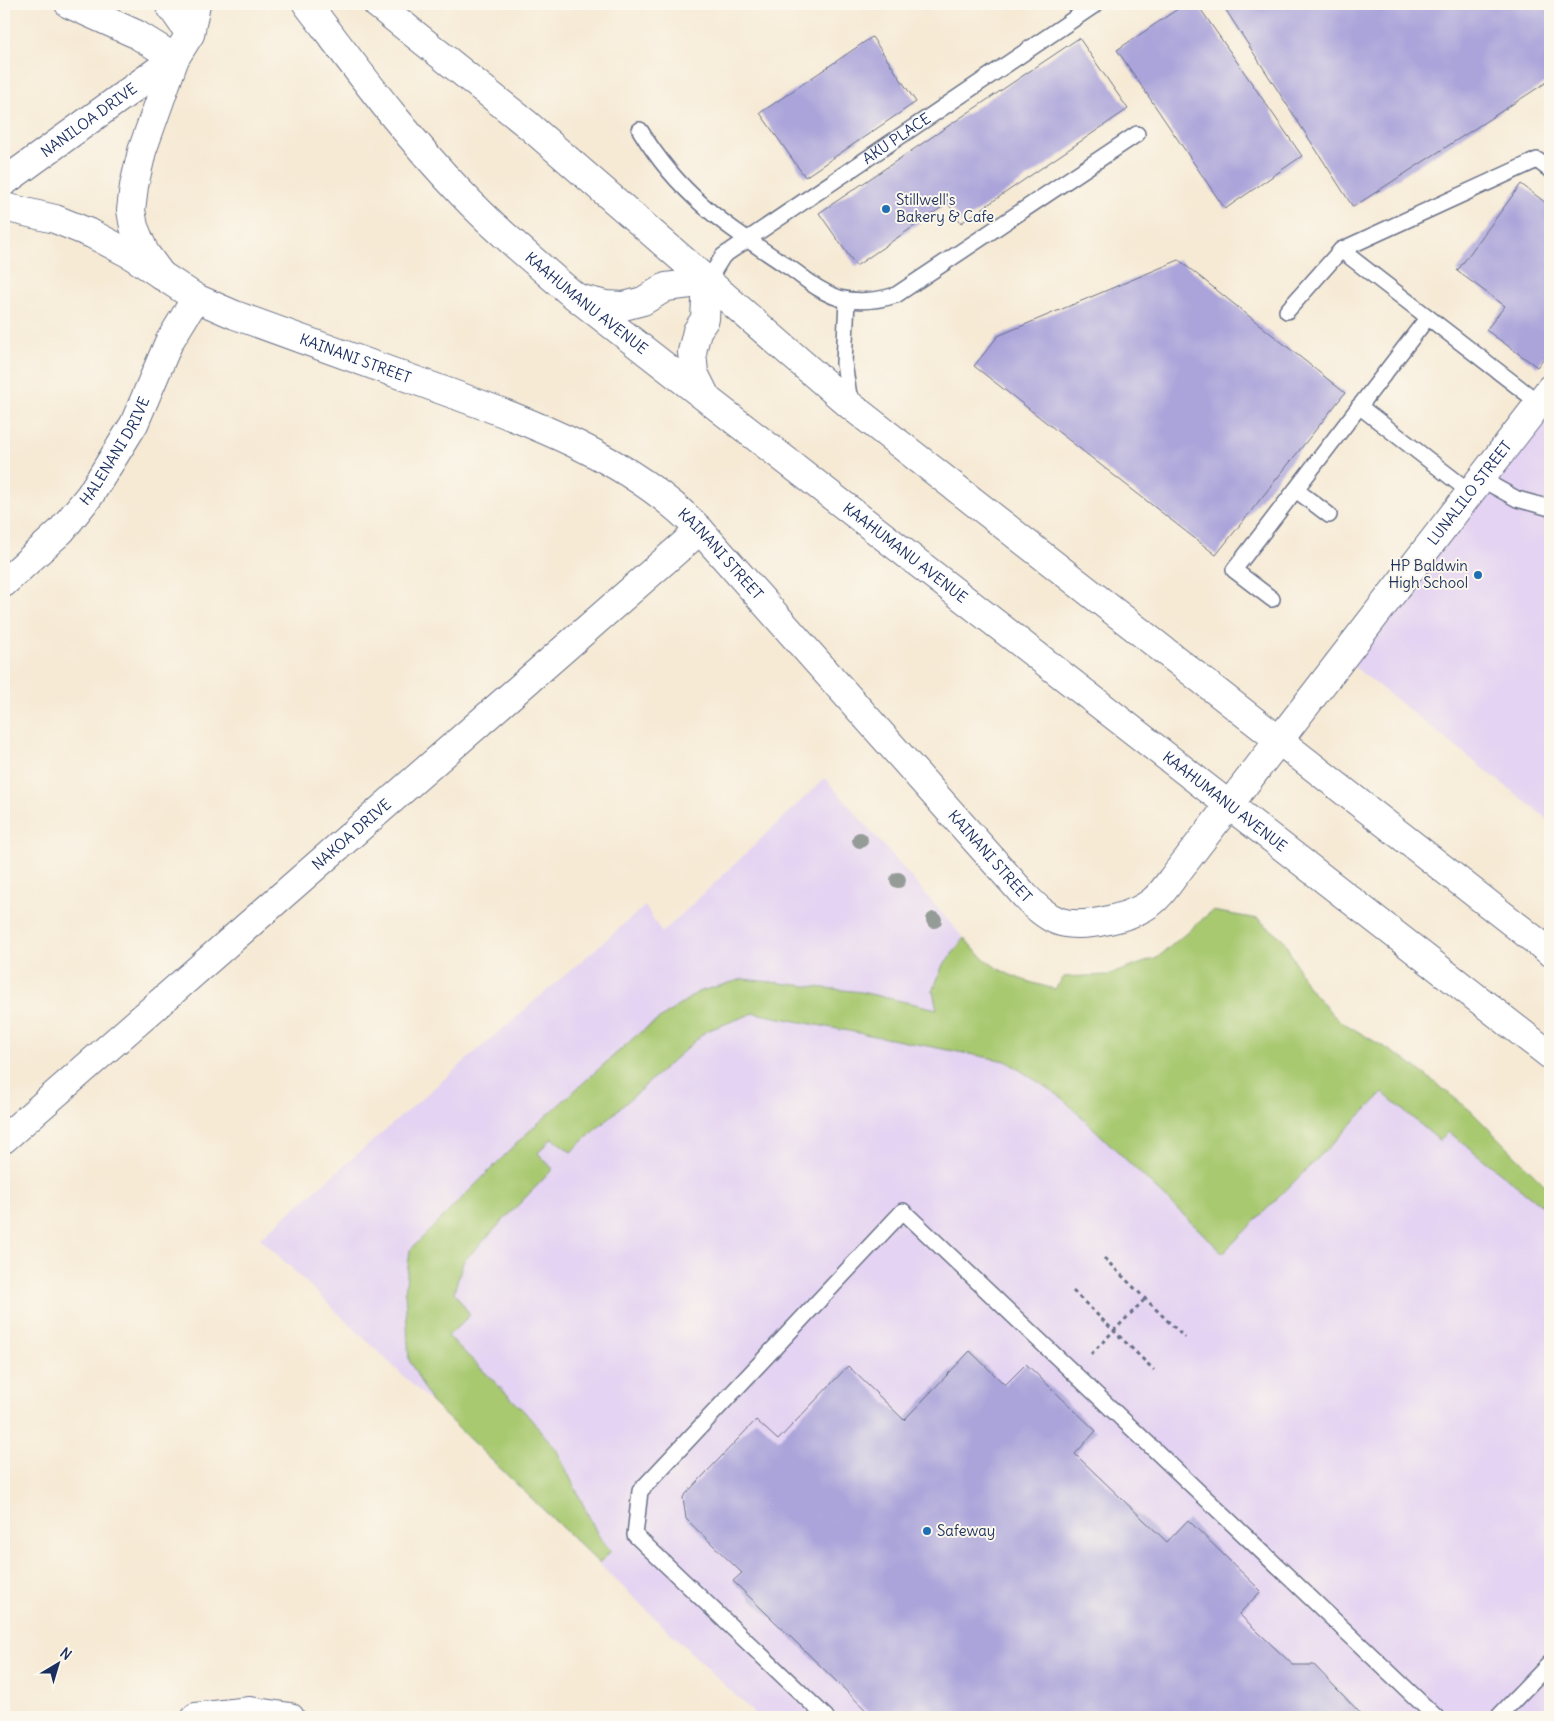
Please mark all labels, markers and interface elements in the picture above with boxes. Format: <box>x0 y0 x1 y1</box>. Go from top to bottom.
street label: NANILOA DRIVE <box>37 79 141 161</box>
street label: AKU PLACE <box>859 109 934 168</box>
place label: Stillwell's Bakery & Cafe <box>896 190 994 226</box>
marker: Stillwell's Bakery & Cafe <box>880 203 892 215</box>
street label: KAAHUMANU AVENUE <box>521 248 652 358</box>
street label: KAINANI STREET <box>297 329 414 387</box>
street label: HALENANI DRIVE <box>75 394 154 509</box>
street label: LUNALILO STREET <box>1423 437 1516 549</box>
street label: KAAHUMANU AVENUE <box>839 498 972 607</box>
street label: KAINANI STREET <box>674 504 767 603</box>
place label: HP Baldwin High School <box>1388 556 1468 592</box>
marker: HP Baldwin High School <box>1472 569 1484 581</box>
street label: KAAHUMANU AVENUE <box>1159 747 1291 856</box>
street label: NAKOA DRIVE <box>308 795 395 874</box>
street label: KAINANI STREET <box>944 806 1036 906</box>
place label: Safeway <box>937 1521 995 1540</box>
marker: Safeway <box>921 1525 933 1537</box>
north arrow <box>32 1638 82 1688</box>
text: N <box>57 1644 75 1664</box>

